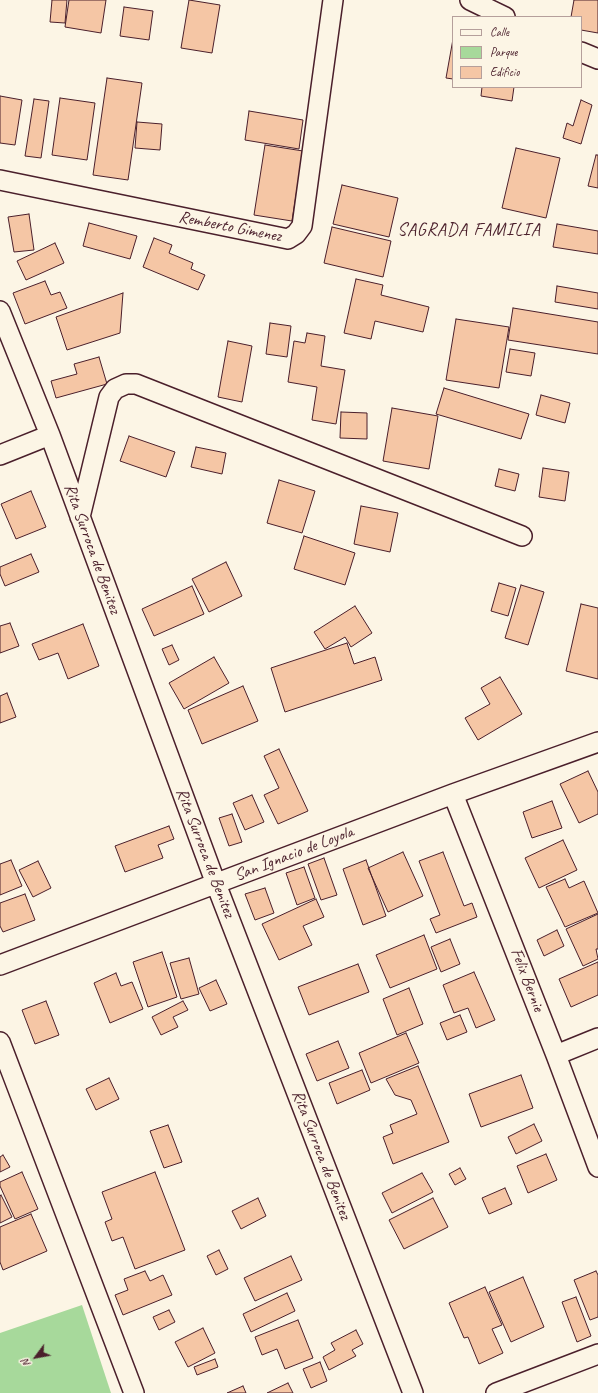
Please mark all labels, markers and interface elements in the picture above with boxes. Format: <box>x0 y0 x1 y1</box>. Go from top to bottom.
legend <box>452 16 582 88</box>
text: Calle <box>490 24 509 40</box>
text: Parque <box>490 44 518 60</box>
text: Edificio <box>490 64 520 80</box>
street label: Remberto Gimenez <box>177 207 283 247</box>
district label: SAGRADA FAMILIA <box>397 219 541 241</box>
street label: Rita Surroca de Benitez <box>59 481 125 617</box>
street label: Rita Surroca de Benitez <box>171 786 239 920</box>
street label: San Ignacio de Loyola <box>232 822 356 886</box>
street label: Felix Bernie <box>506 946 548 1014</box>
street label: Rita Surroca de Benitez <box>287 1088 355 1222</box>
north arrow <box>16 1337 56 1377</box>
text: N <box>18 1357 34 1370</box>

